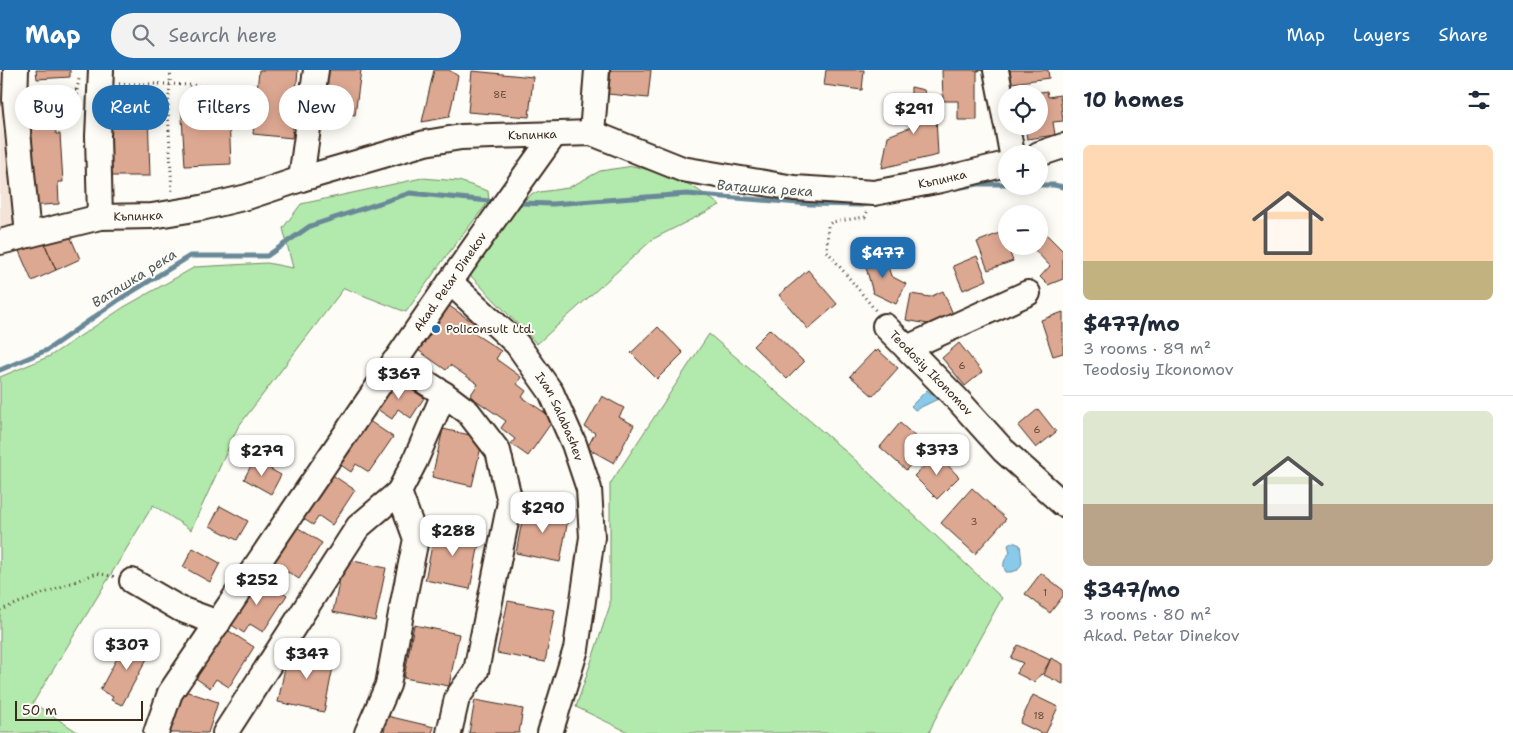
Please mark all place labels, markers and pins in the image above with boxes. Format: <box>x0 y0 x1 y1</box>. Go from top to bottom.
pin: $291 <box>884 92 944 135</box>
pin: $477 <box>853 236 913 279</box>
place label: Policonsult Ltd. <box>446 321 534 337</box>
marker: Policonsult Ltd. <box>430 323 442 335</box>
pin: $367 <box>369 358 429 400</box>
pin: $279 <box>232 434 292 477</box>
pin: $373 <box>907 434 967 476</box>
pin: $290 <box>513 492 573 534</box>
pin: $288 <box>423 514 483 557</box>
pin: $252 <box>227 564 287 606</box>
pin: $307 <box>97 628 157 671</box>
pin: $347 <box>277 638 337 680</box>

